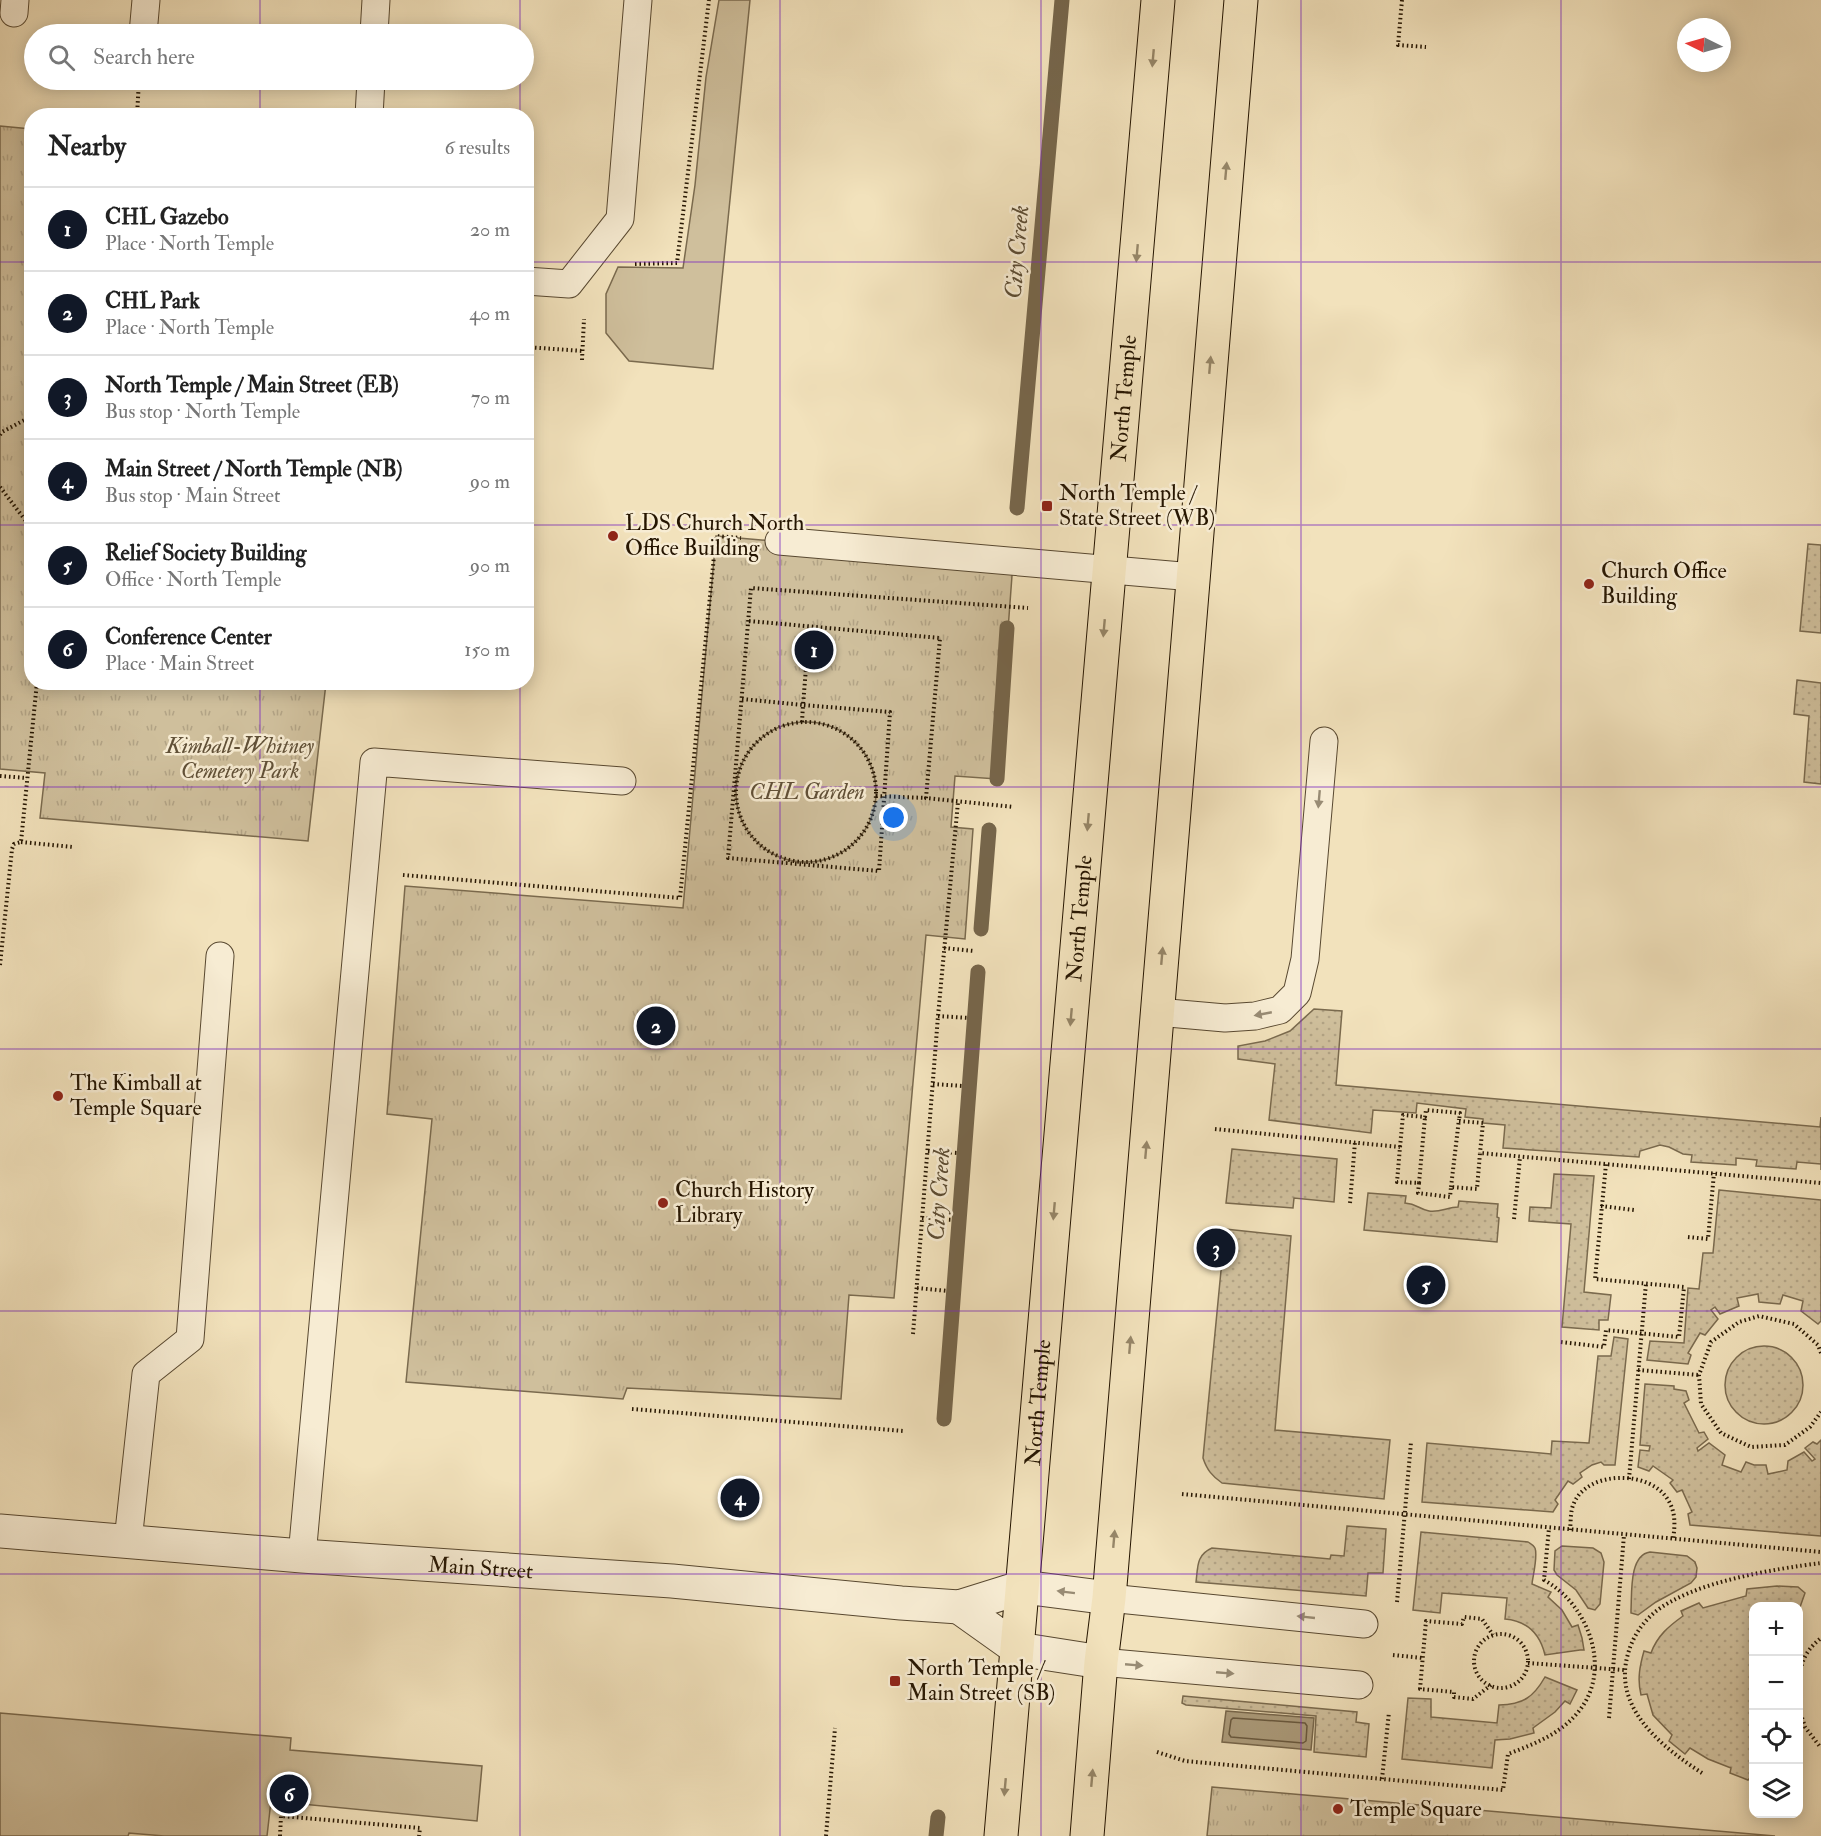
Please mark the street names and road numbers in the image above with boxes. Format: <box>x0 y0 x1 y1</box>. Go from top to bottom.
street label: North Temple <box>1105 334 1143 463</box>
street label: North Temple <box>1060 854 1099 983</box>
street label: North Temple <box>1019 1338 1057 1467</box>
street label: Main Street <box>427 1551 534 1586</box>

